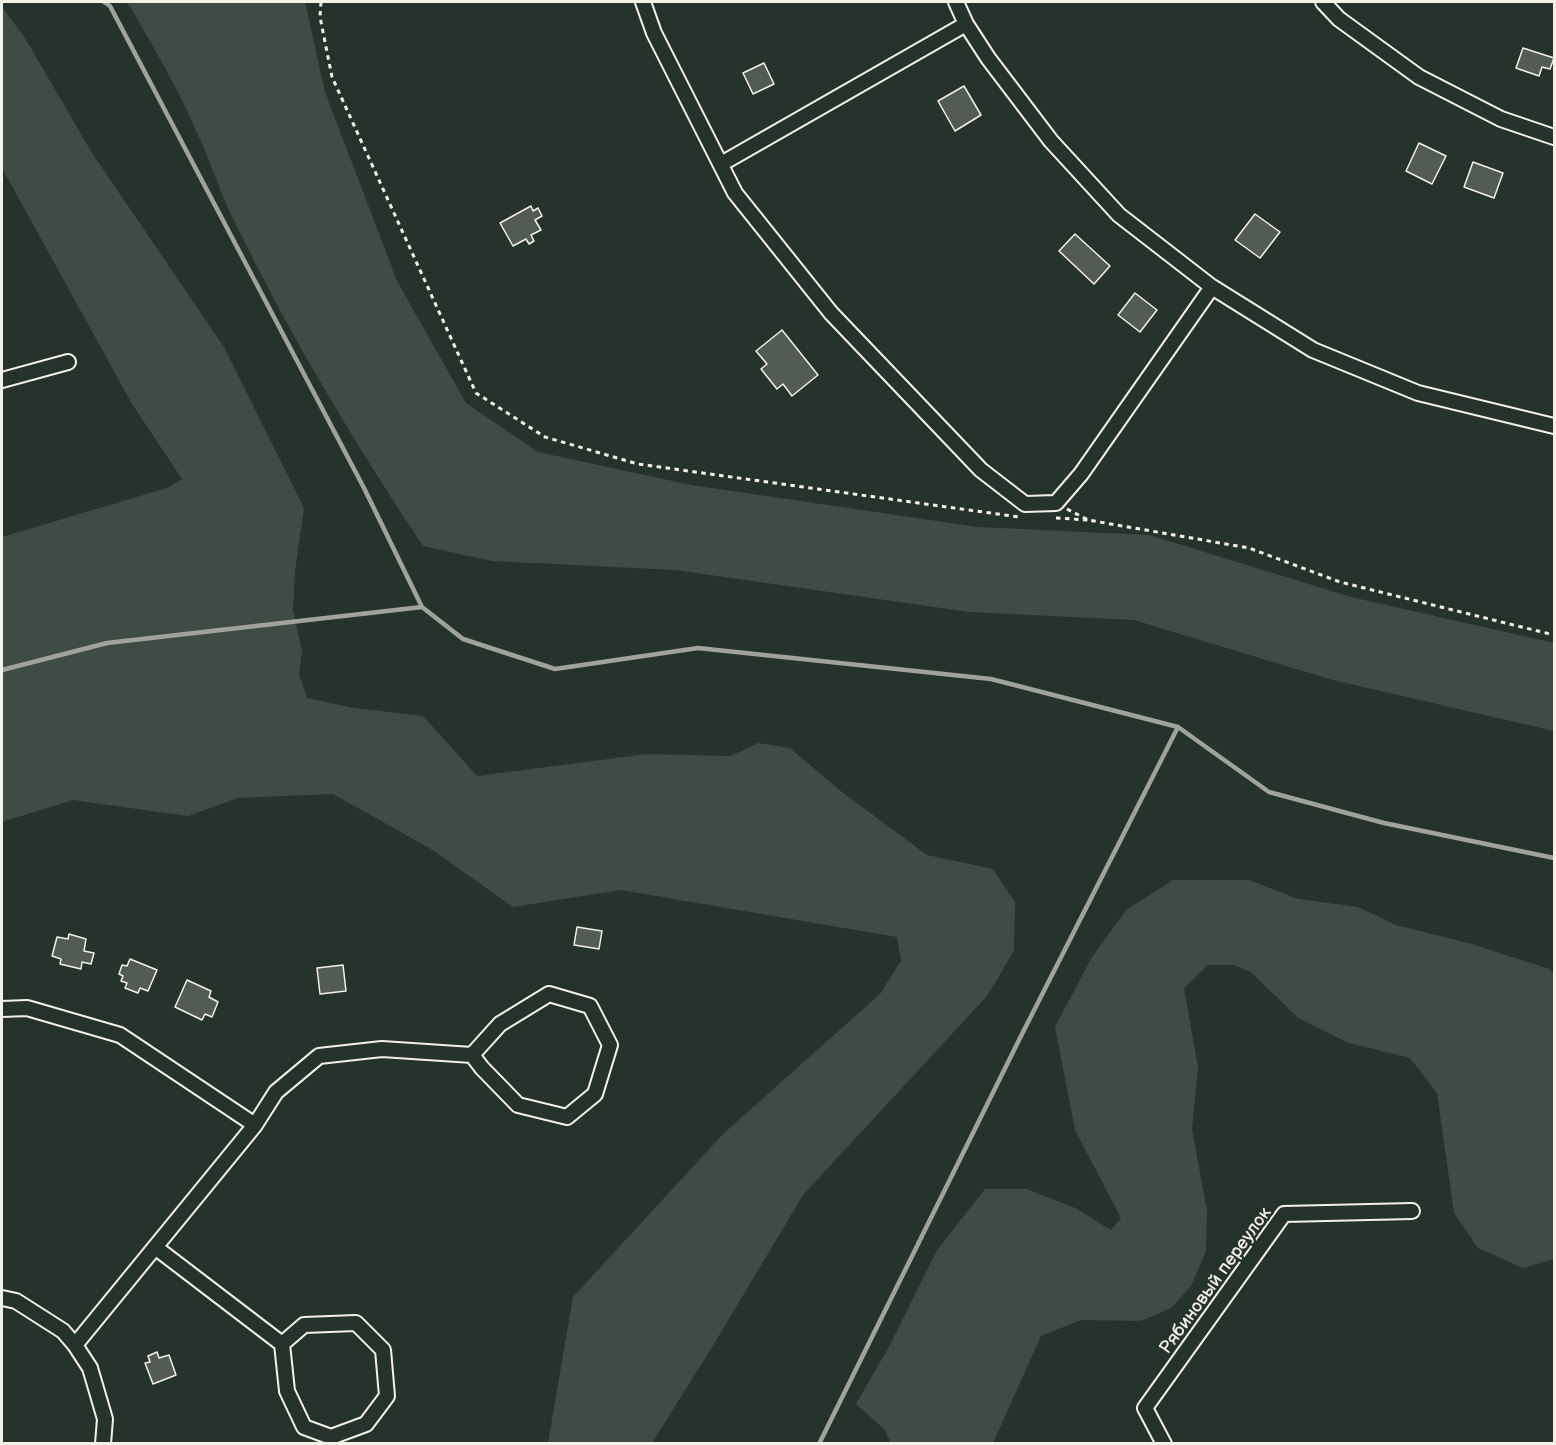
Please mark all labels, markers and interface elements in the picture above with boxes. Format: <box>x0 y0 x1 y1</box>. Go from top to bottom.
street label: Рябиновый переулок <box>1155 1203 1277 1359</box>

